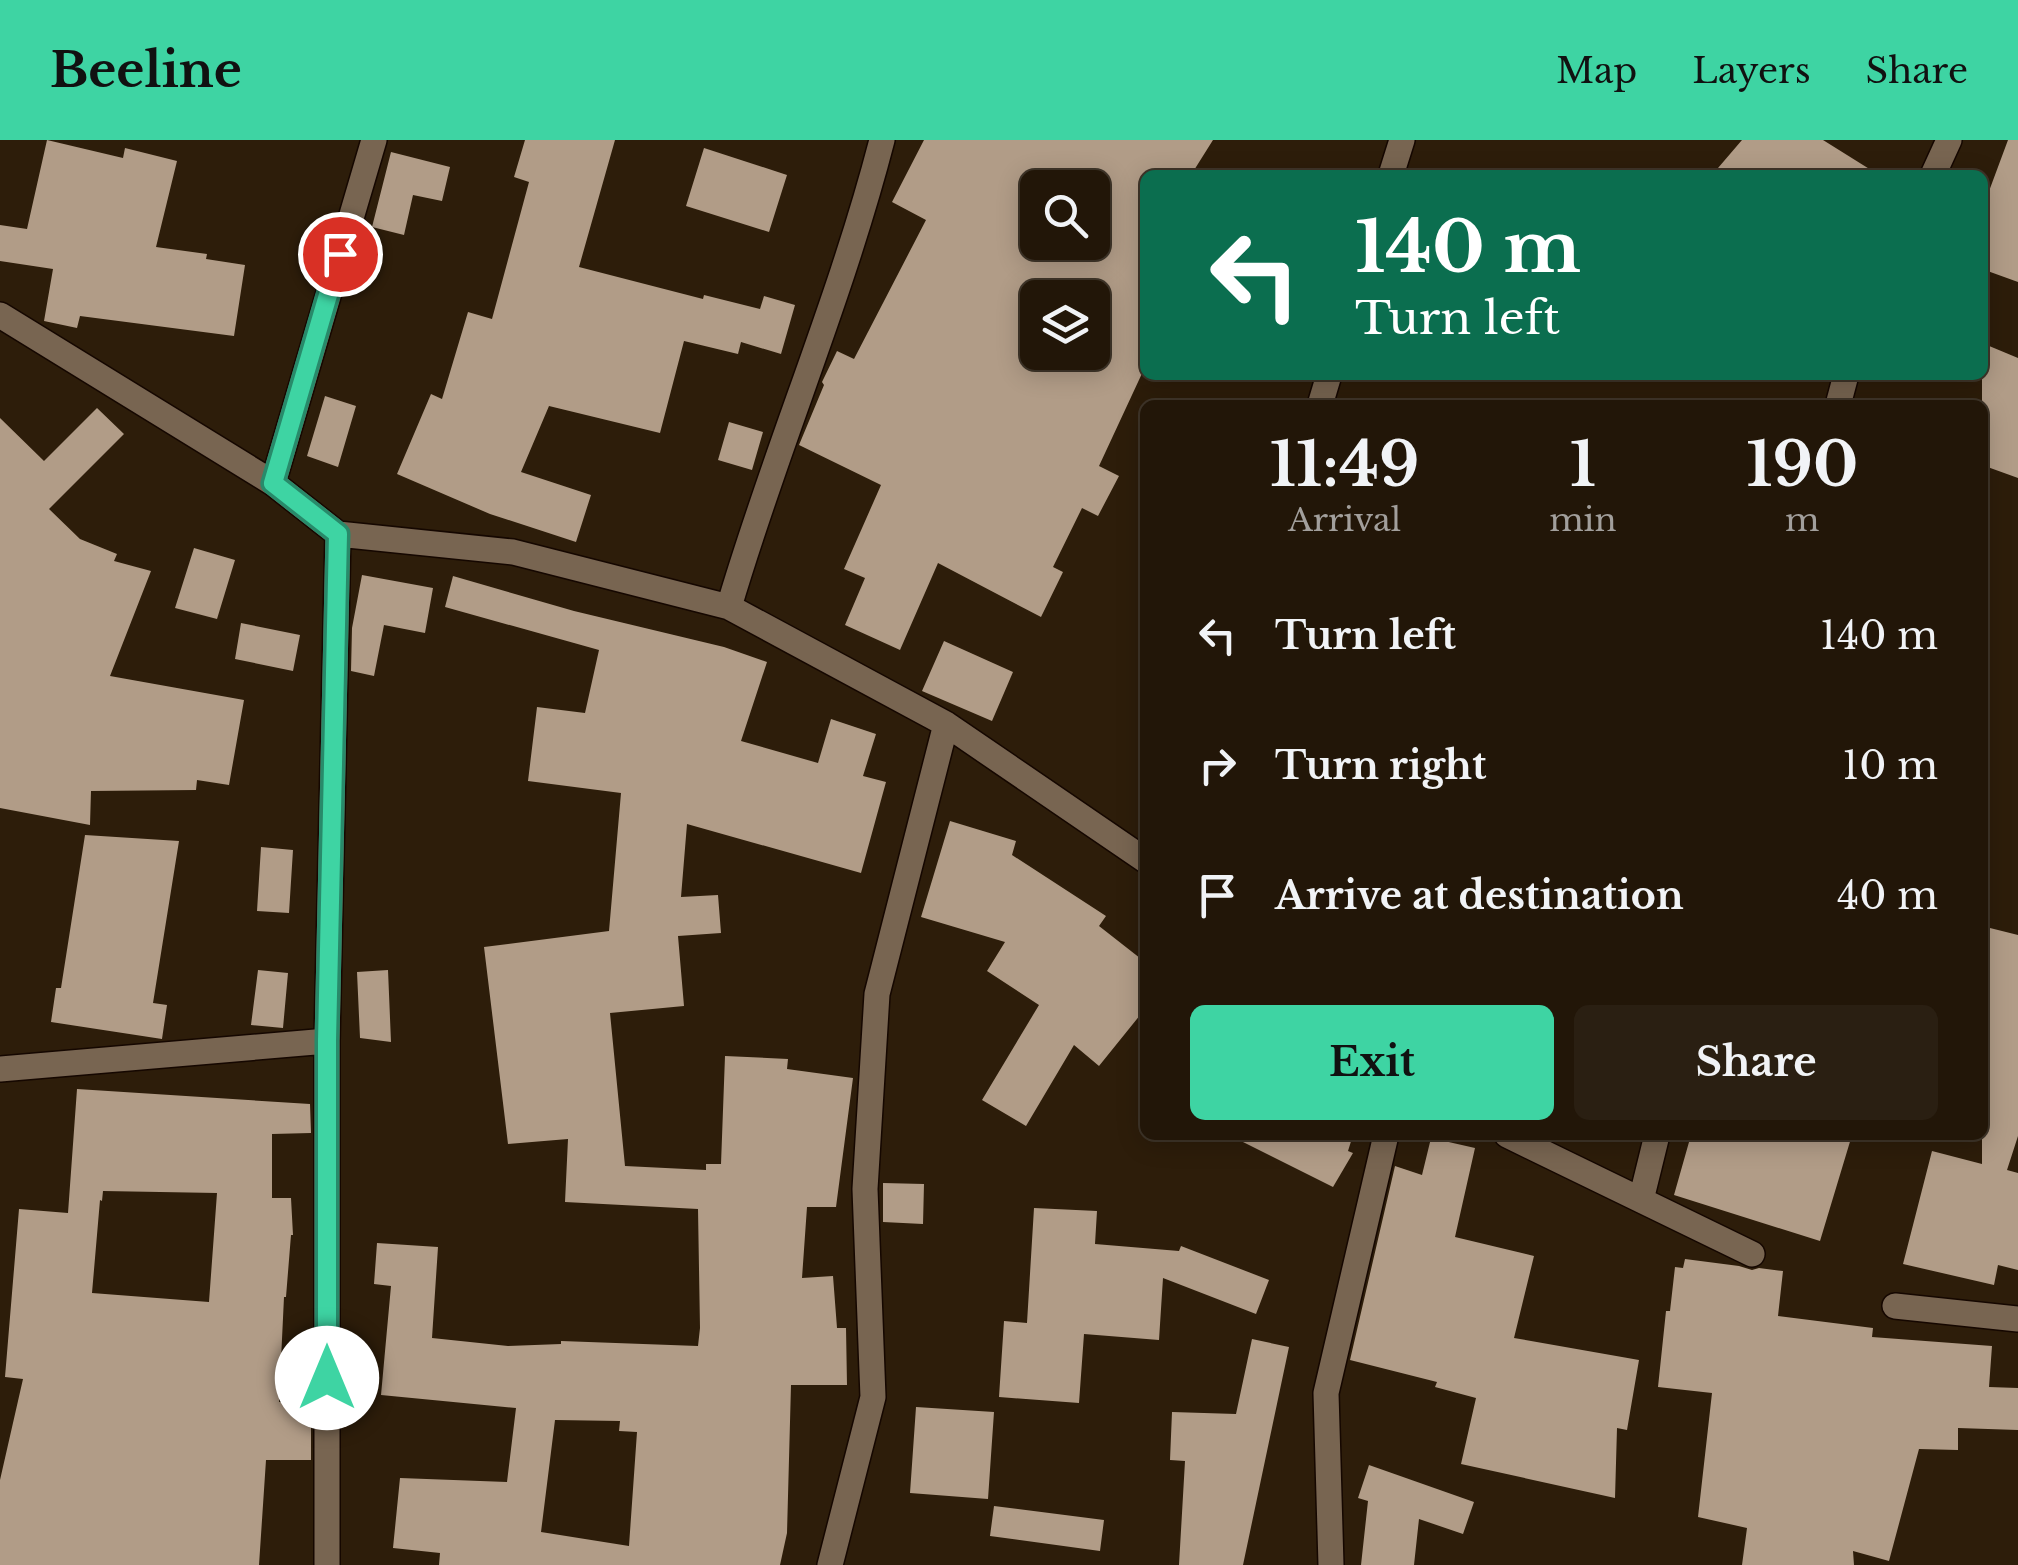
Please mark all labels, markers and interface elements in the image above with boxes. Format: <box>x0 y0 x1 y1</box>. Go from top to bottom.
text: Beeline <box>50 40 242 100</box>
text: Map <box>1556 49 1637 92</box>
text: Layers <box>1692 49 1811 92</box>
text: Share <box>1866 49 1968 92</box>
map controls <box>1020 170 1110 370</box>
button: search <box>1020 170 1110 260</box>
text: 140 m <box>1355 204 1581 291</box>
icon: left <box>1190 210 1320 340</box>
pin <box>298 212 383 297</box>
icon: arrive <box>313 227 368 282</box>
button: layers <box>1020 280 1110 370</box>
text: Turn left <box>1355 290 1560 346</box>
text: 11:49 <box>1270 428 1419 502</box>
text: 1 <box>1570 428 1596 502</box>
text: 190 <box>1746 428 1858 502</box>
text: Arrival <box>1288 500 1401 540</box>
text: min <box>1549 500 1617 540</box>
text: m <box>1785 500 1819 540</box>
icon: left <box>1190 608 1245 663</box>
text: Turn left <box>1275 612 1456 659</box>
text: 140 m <box>1820 612 1938 659</box>
icon: right <box>1190 738 1245 793</box>
text: Turn right <box>1275 742 1486 789</box>
text: 10 m <box>1842 742 1938 789</box>
icon: arrive <box>1190 868 1245 923</box>
text: Arrive at destination <box>1275 872 1684 919</box>
text: 40 m <box>1837 872 1938 919</box>
button: Exit <box>1190 1005 1554 1120</box>
button: Share <box>1574 1005 1938 1120</box>
position arrow <box>275 1326 379 1430</box>

